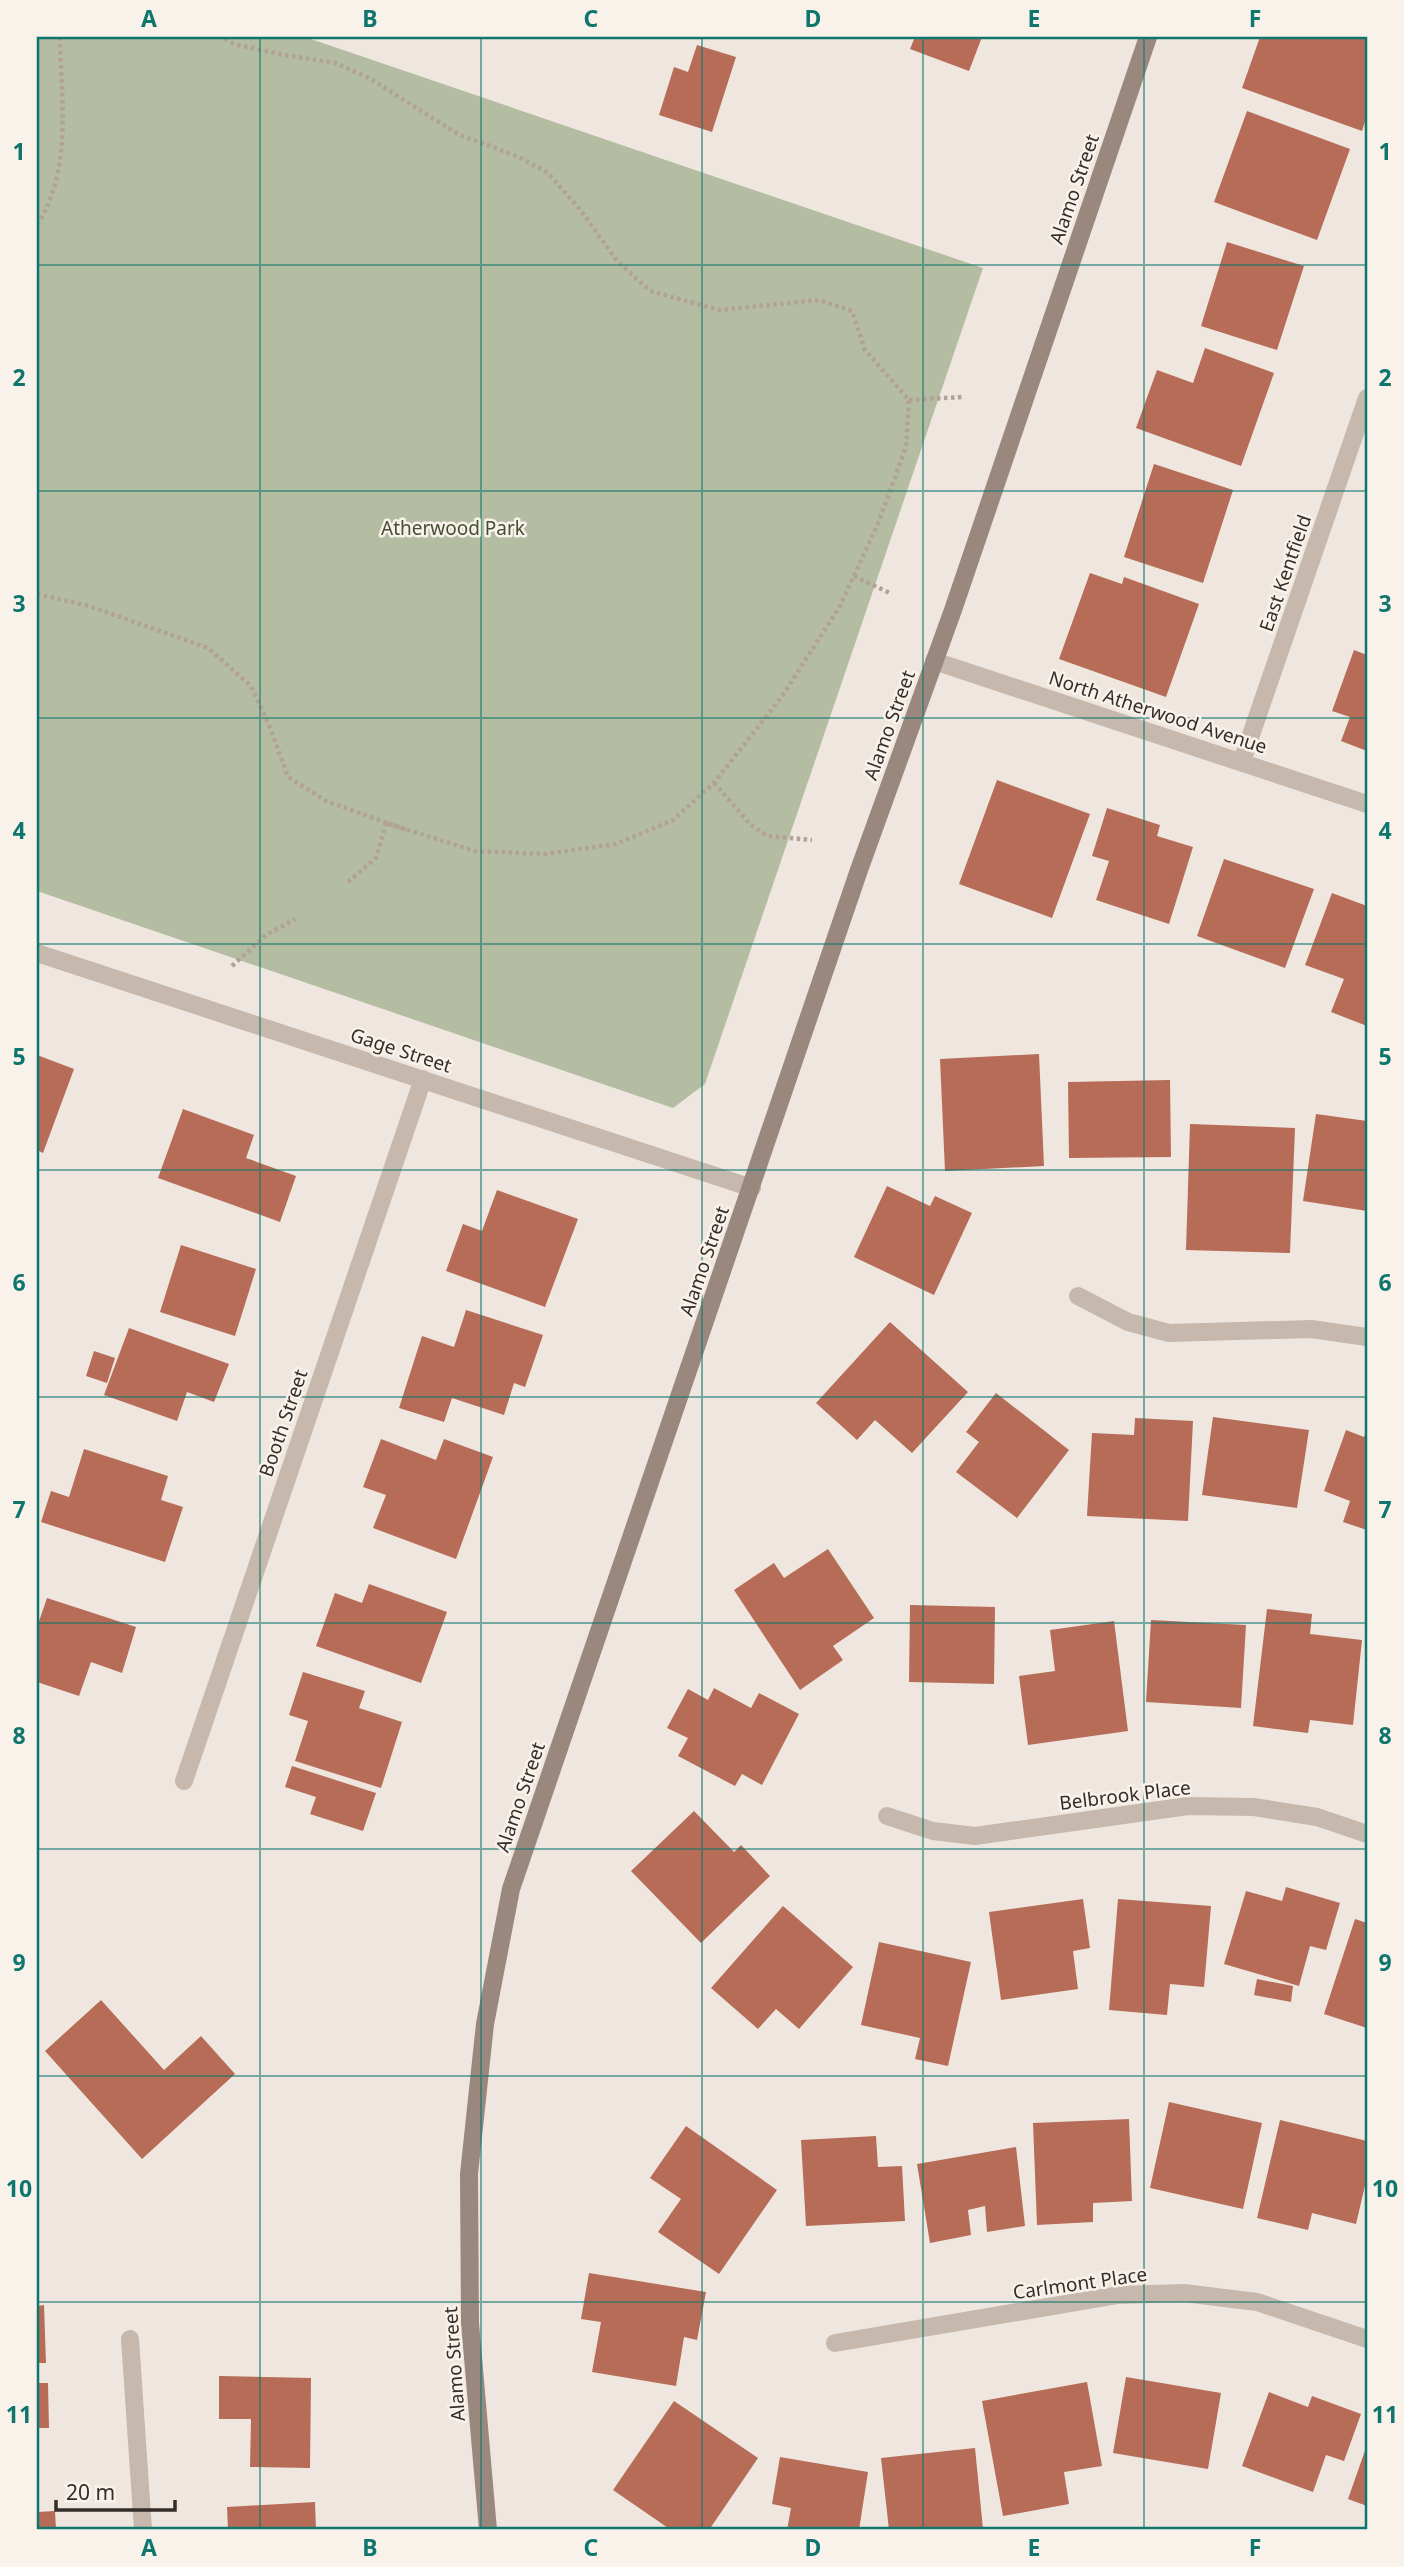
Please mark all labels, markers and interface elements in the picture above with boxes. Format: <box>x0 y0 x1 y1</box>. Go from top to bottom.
text: A <box>141 2 157 34</box>
text: B <box>362 2 378 34</box>
text: C <box>584 2 599 34</box>
text: D <box>805 2 821 34</box>
text: E <box>1028 2 1040 34</box>
text: F <box>1249 2 1261 34</box>
street label: Alamo Street <box>1043 130 1105 248</box>
text: 1 <box>12 135 26 167</box>
text: 1 <box>1378 135 1392 167</box>
text: 2 <box>12 361 26 393</box>
text: 2 <box>1378 361 1392 393</box>
street label: East Kentfield <box>1253 511 1317 635</box>
park label: Atherwood Park <box>381 515 525 541</box>
text: 3 <box>12 587 26 619</box>
text: 3 <box>1378 587 1392 619</box>
street label: North Atherwood Avenue <box>1046 664 1270 760</box>
street label: Alamo Street <box>857 666 921 783</box>
text: 4 <box>12 814 26 846</box>
text: 4 <box>1378 814 1392 846</box>
street label: Gage Street <box>347 1021 455 1079</box>
text: 5 <box>12 1040 26 1072</box>
text: 5 <box>1378 1040 1392 1072</box>
street label: Alamo Street <box>673 1202 735 1320</box>
text: 6 <box>12 1266 26 1298</box>
text: 6 <box>1378 1266 1392 1298</box>
street label: Booth Street <box>252 1366 314 1480</box>
text: 7 <box>12 1493 26 1525</box>
text: 7 <box>1378 1493 1392 1525</box>
text: 8 <box>12 1719 26 1751</box>
text: 8 <box>1378 1719 1392 1751</box>
street label: Alamo Street <box>489 1738 551 1856</box>
street label: Belbrook Place <box>1058 1774 1192 1816</box>
text: 9 <box>12 1946 26 1978</box>
text: 9 <box>1378 1946 1392 1978</box>
text: 10 <box>6 2172 32 2204</box>
text: 10 <box>1372 2172 1398 2204</box>
street label: Carlmont Place <box>1011 2261 1149 2305</box>
street label: Alamo Street <box>437 2306 471 2422</box>
text: 11 <box>6 2398 32 2430</box>
text: 11 <box>1372 2398 1398 2430</box>
scale bar <box>56 2469 175 2513</box>
text: 20 m <box>66 2478 115 2506</box>
text: A <box>141 2531 157 2563</box>
text: B <box>362 2531 378 2563</box>
text: C <box>584 2531 599 2563</box>
text: D <box>805 2531 821 2563</box>
text: E <box>1028 2531 1040 2563</box>
text: F <box>1249 2531 1261 2563</box>

